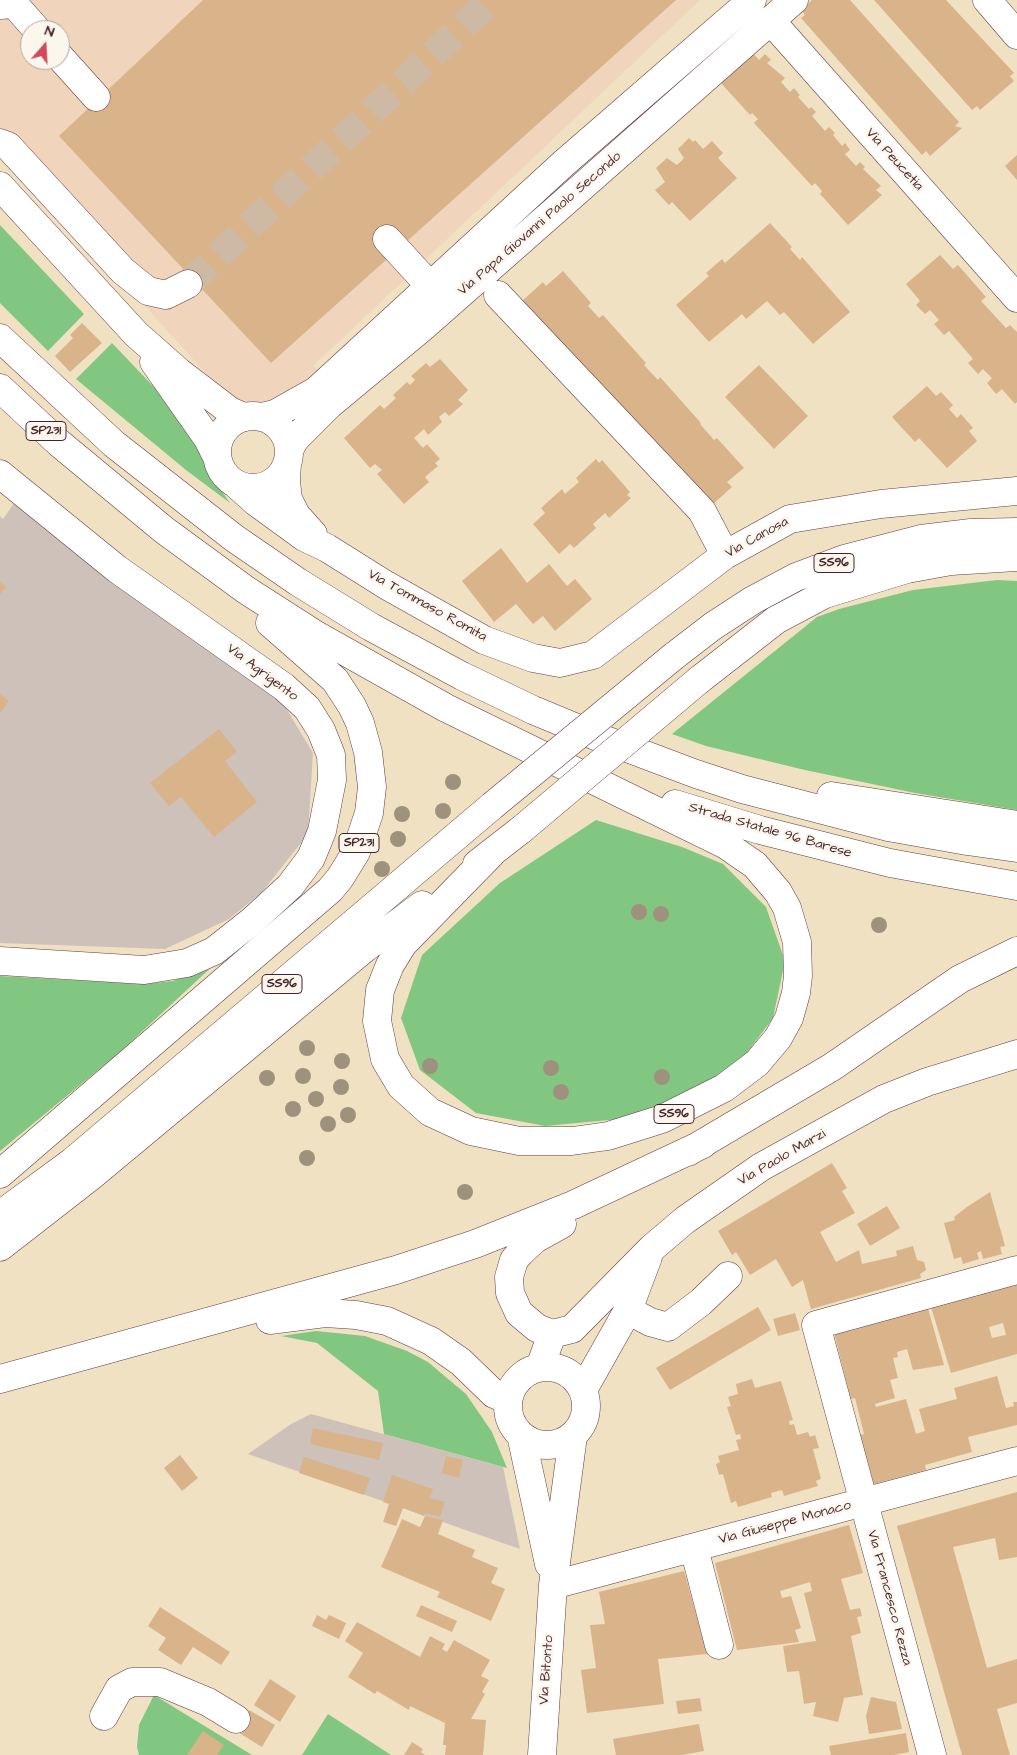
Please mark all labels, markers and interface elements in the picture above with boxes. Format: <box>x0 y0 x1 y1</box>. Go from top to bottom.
north arrow <box>20 20 70 70</box>
text: N <box>42 21 57 43</box>
street label: Via Peucetia <box>861 125 927 195</box>
street label: Via Papa Giovanni Paolo Secondo <box>455 148 625 300</box>
road number: SP231 <box>26 422 66 441</box>
street label: Via Canosa <box>722 514 792 562</box>
road number: SS96 <box>814 554 854 572</box>
street label: Via Tommaso Romita <box>365 566 489 646</box>
street label: Via Agrigento <box>223 641 301 705</box>
street label: Strada Statale 96 Barese <box>687 800 853 862</box>
road number: SP231 <box>339 834 379 852</box>
road number: SS96 <box>262 974 302 994</box>
road number: SS96 <box>654 1104 694 1124</box>
street label: Via Paolo Marzi <box>735 1126 829 1190</box>
street label: Via Giuseppe Monaco <box>717 1497 853 1549</box>
street label: Via Francesco Rezza <box>863 1528 915 1668</box>
street label: Via Bitonto <box>536 1635 558 1705</box>

